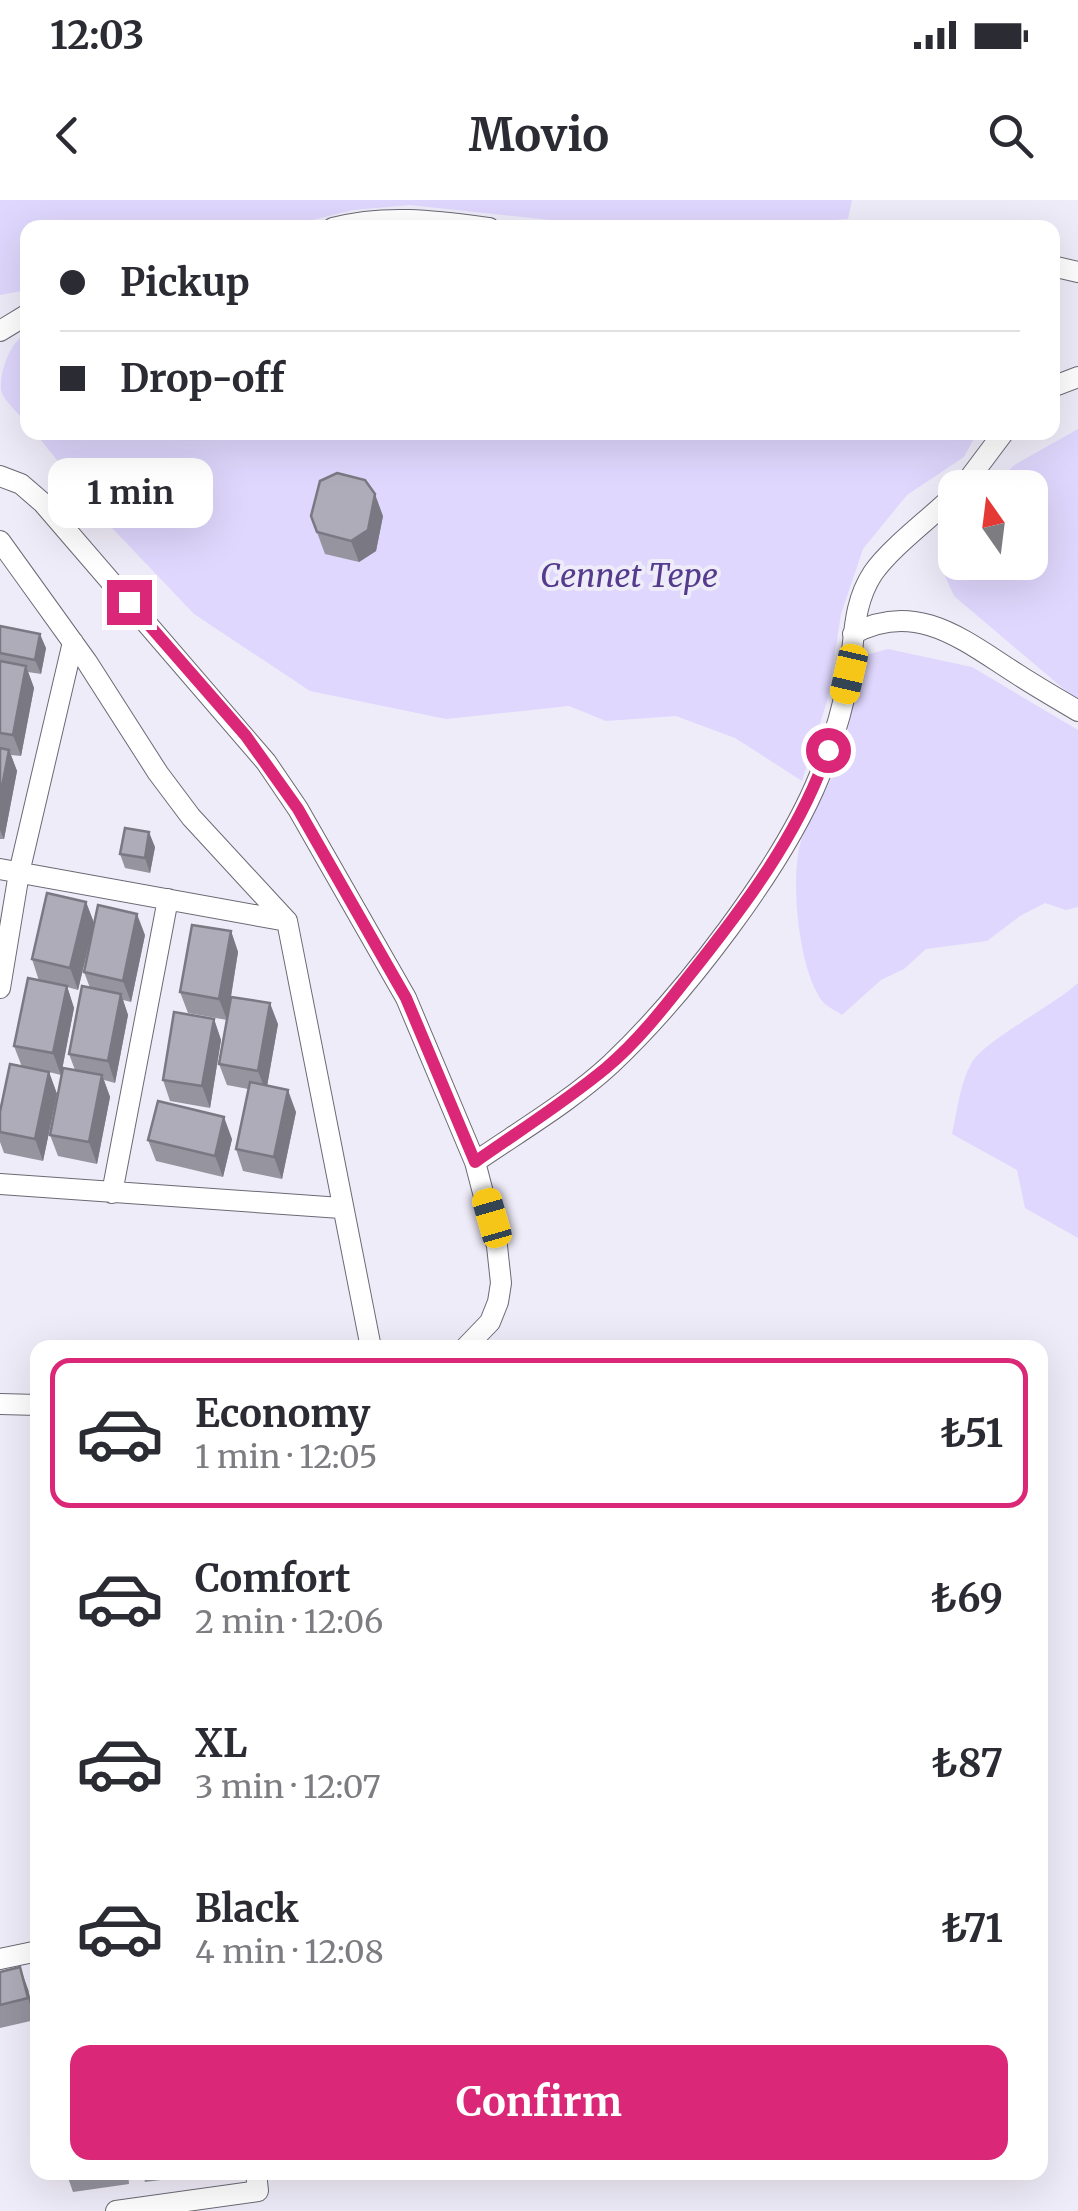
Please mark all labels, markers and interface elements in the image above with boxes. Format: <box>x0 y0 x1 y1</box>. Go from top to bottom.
text: 12:03 <box>50 12 144 59</box>
text: Movio <box>469 107 609 163</box>
icon: back <box>40 108 95 163</box>
icon: search <box>983 108 1038 163</box>
text: Pickup <box>120 259 250 306</box>
text: Drop-off <box>120 355 285 402</box>
callout: 1 min <box>46 457 212 527</box>
north arrow <box>938 470 1048 580</box>
map controls <box>938 470 1048 580</box>
text: 1 min <box>87 473 174 513</box>
park label: Cennet Tepe <box>540 556 718 596</box>
route end <box>107 580 152 625</box>
car <box>828 641 870 707</box>
route start <box>806 728 851 773</box>
car <box>469 1185 515 1251</box>
icon: car <box>75 1388 165 1478</box>
text: Economy <box>195 1390 370 1437</box>
text: ₺51 <box>940 1410 1003 1457</box>
text: 1 min · 12:05 <box>195 1437 378 1477</box>
icon: car <box>75 1553 165 1643</box>
text: Comfort <box>195 1555 351 1602</box>
text: ₺69 <box>931 1575 1003 1622</box>
text: 2 min · 12:06 <box>195 1602 383 1642</box>
icon: car <box>75 1718 165 1808</box>
text: XL <box>195 1720 247 1767</box>
text: ₺87 <box>931 1740 1003 1787</box>
text: 3 min · 12:07 <box>195 1767 381 1807</box>
icon: car <box>75 1883 165 1973</box>
text: Black <box>195 1885 299 1932</box>
text: ₺71 <box>941 1905 1003 1952</box>
text: 4 min · 12:08 <box>195 1932 384 1972</box>
button: Confirm <box>70 2045 1008 2160</box>

